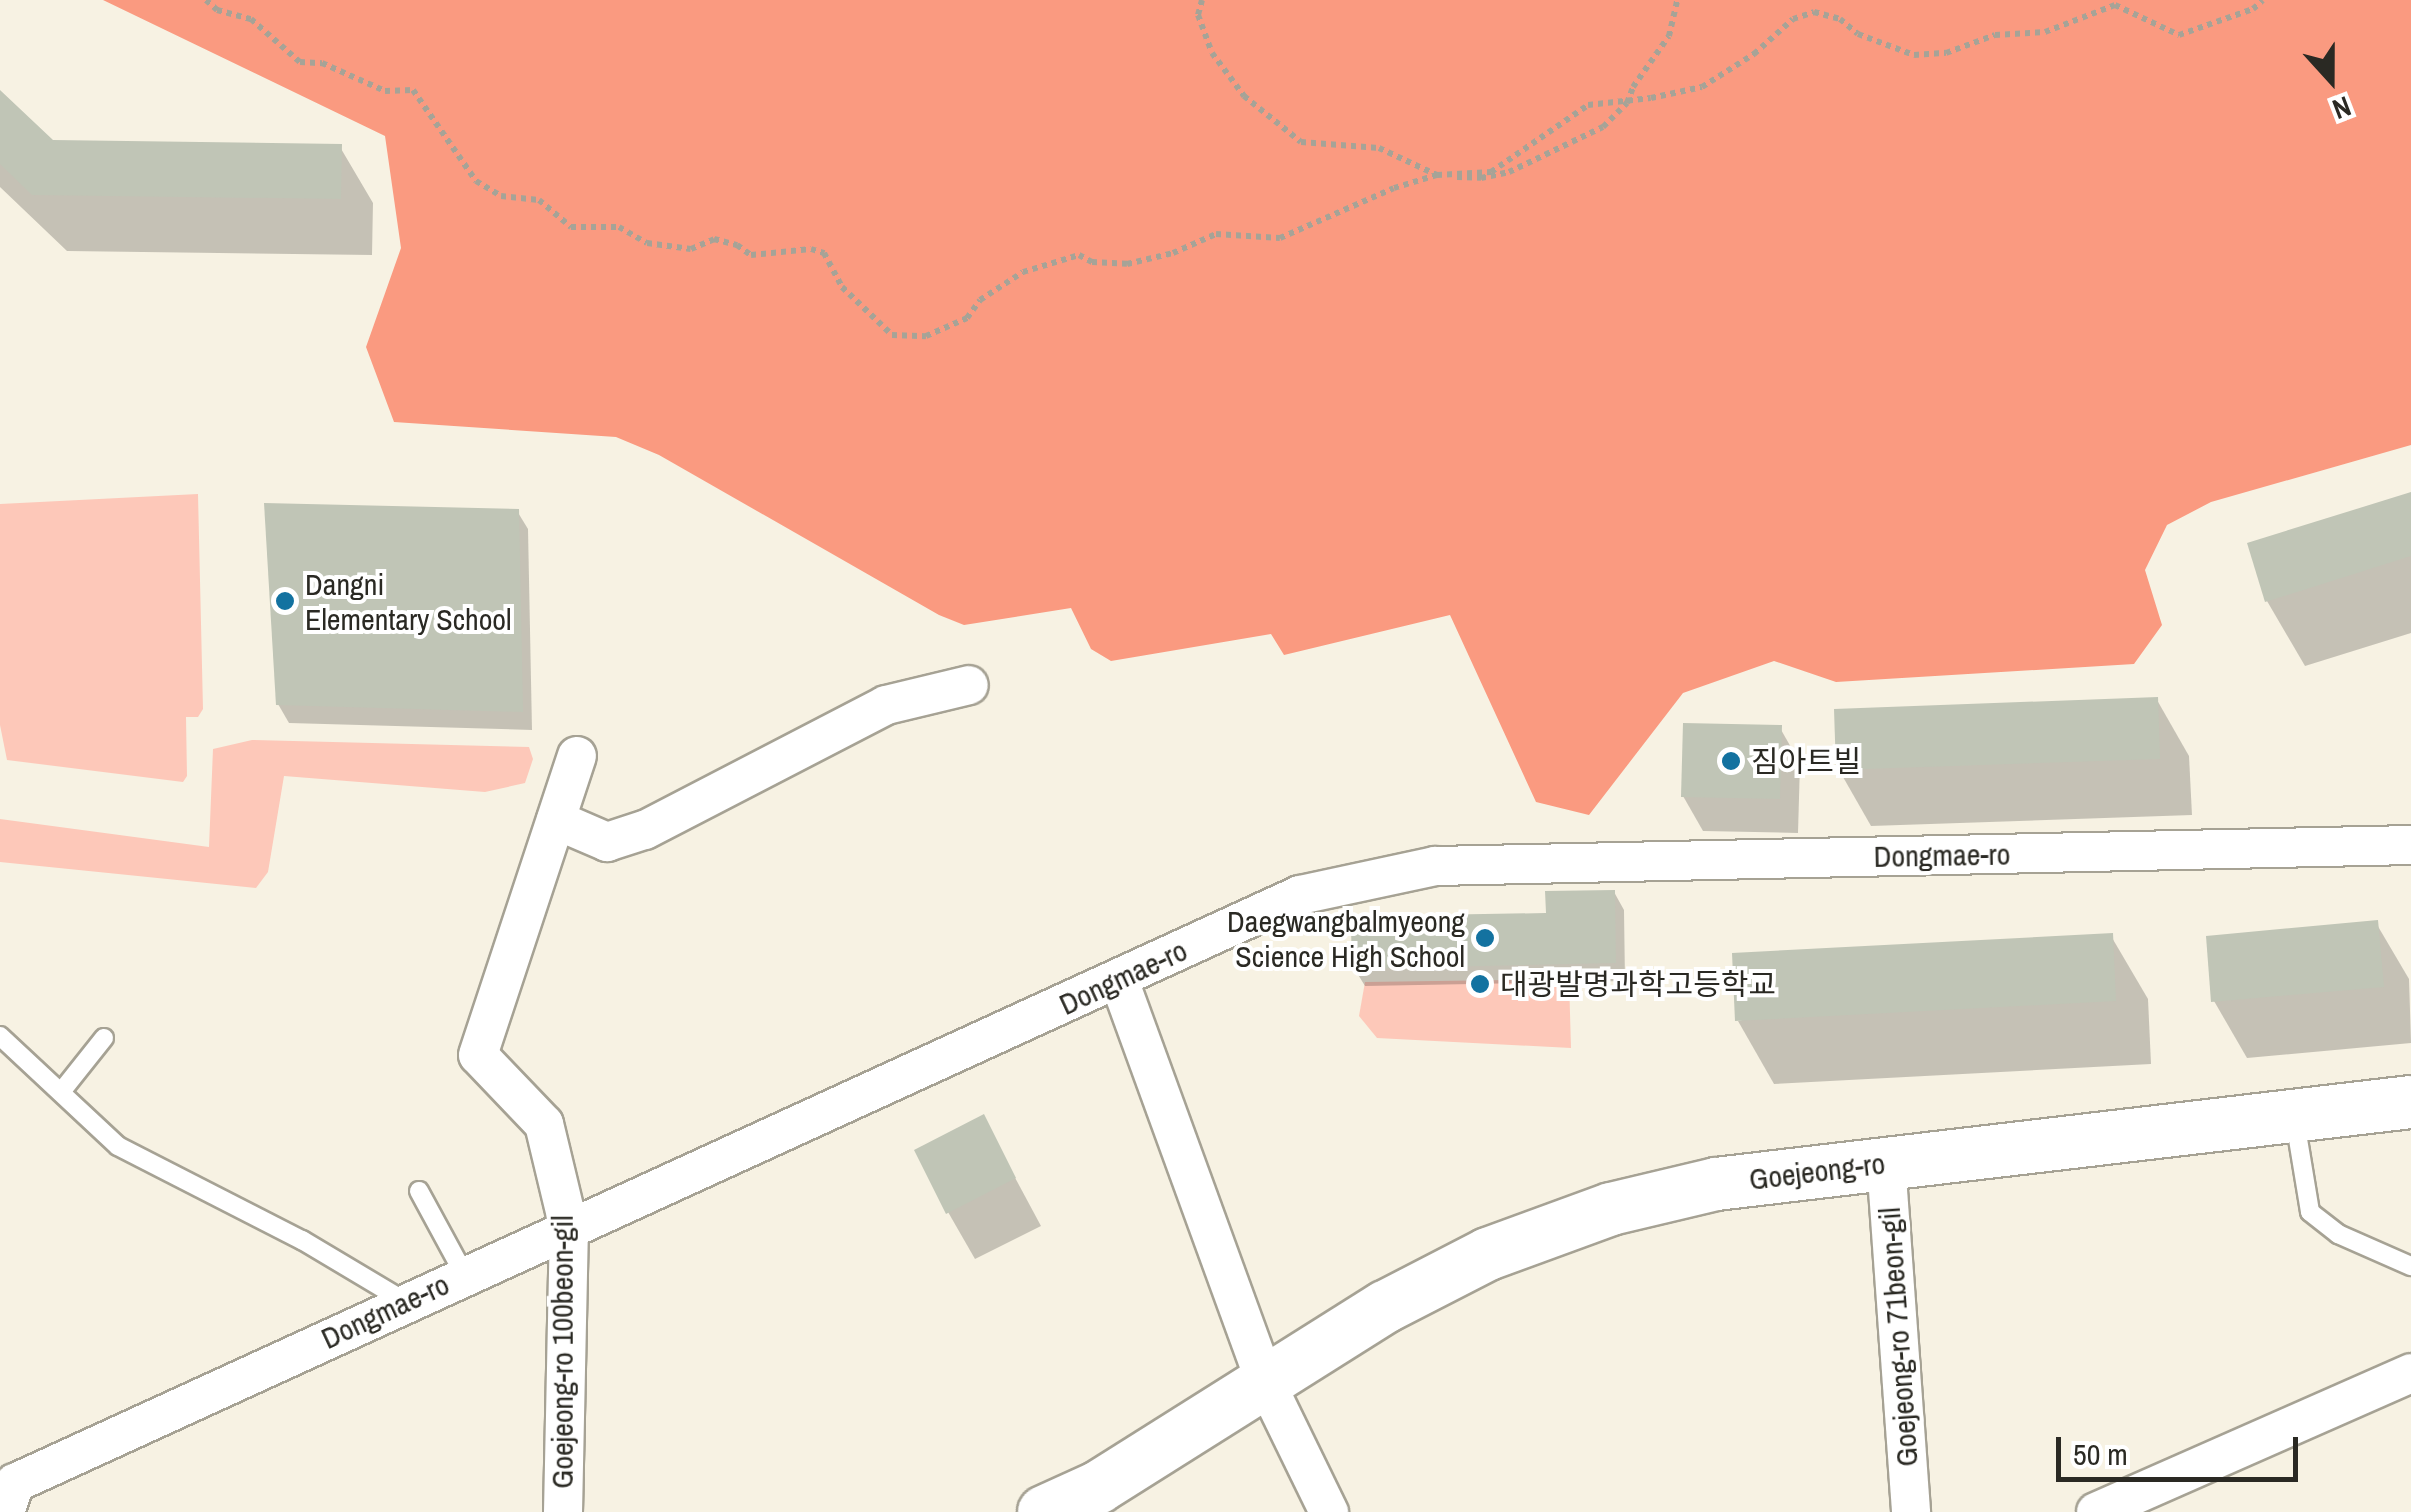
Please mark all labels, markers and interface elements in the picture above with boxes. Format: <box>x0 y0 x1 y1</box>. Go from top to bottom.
north arrow <box>2281 30 2381 130</box>
text: N <box>2327 87 2356 129</box>
place label: Dangni Elementary School <box>305 566 511 636</box>
marker: Dangni Elementary School <box>274 590 296 612</box>
place label: 짐아트빌 <box>1751 743 1861 779</box>
marker: 짐아트빌 <box>1720 750 1742 772</box>
street label: Dongmae-ro <box>1873 836 2011 874</box>
place label: Daegwangbalmyeong Science High School <box>1227 903 1465 974</box>
marker: Daegwangbalmyeong Science High School <box>1474 927 1496 949</box>
street label: Dongmae-ro <box>1053 932 1193 1022</box>
place label: 대광발명과학고등학교 <box>1500 966 1776 1002</box>
marker: 대광발명과학고등학교 <box>1469 973 1491 995</box>
street label: Goejeong-ro <box>1747 1145 1887 1197</box>
street label: Goejeong-ro 71beon-gil <box>1871 1206 1925 1468</box>
street label: Goejeong-ro 100beon-gil <box>544 1215 580 1489</box>
street label: Dongmae-ro <box>315 1266 455 1356</box>
scale bar <box>2061 1417 2304 1479</box>
text: 50 m <box>2073 1434 2128 1474</box>

